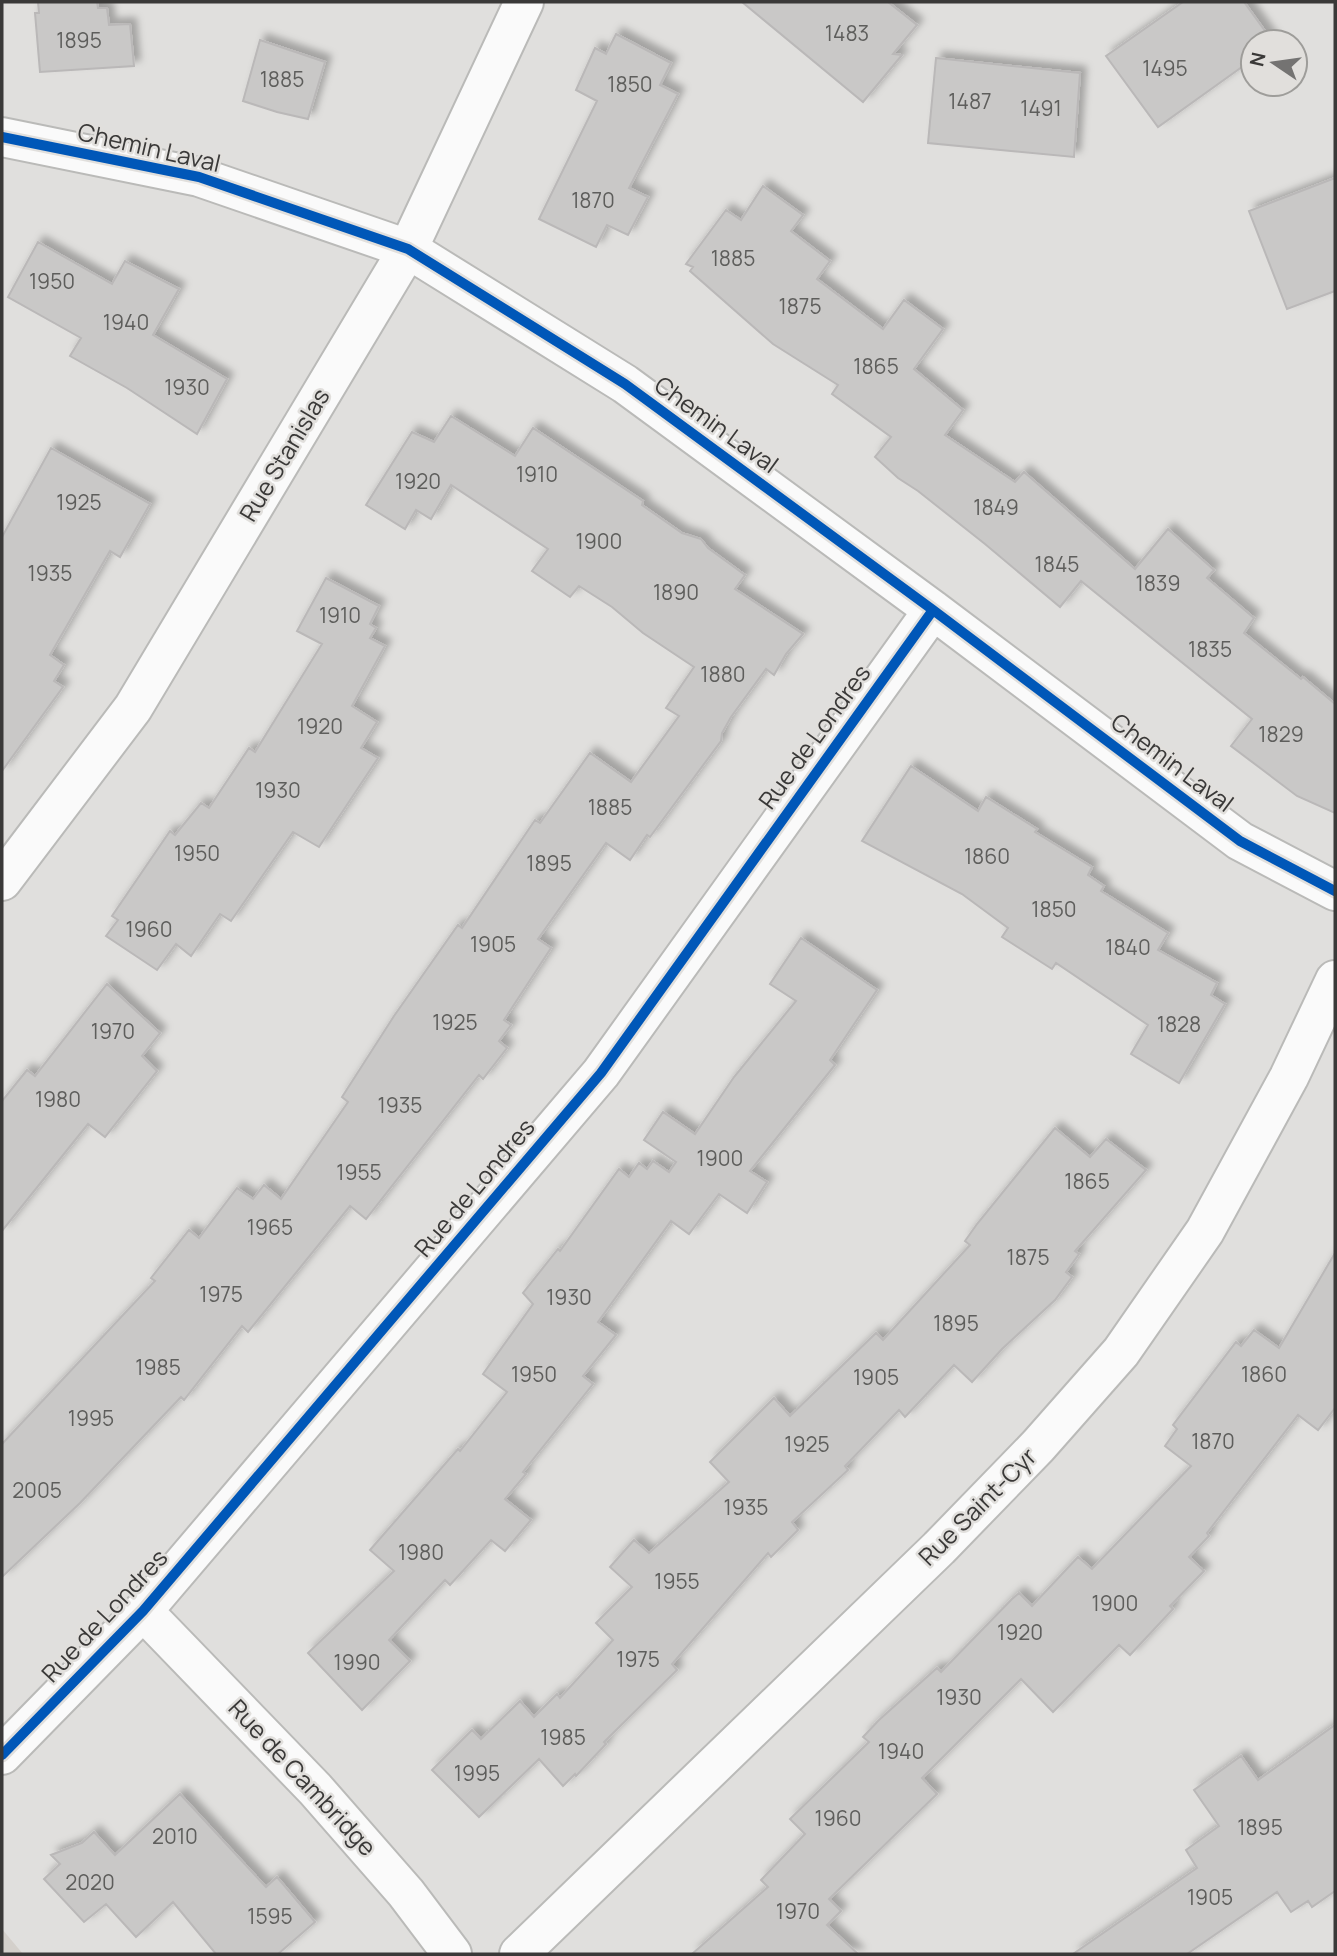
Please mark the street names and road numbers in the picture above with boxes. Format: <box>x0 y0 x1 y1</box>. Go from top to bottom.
street label: Chemin Laval <box>75 114 224 179</box>
street label: Chemin Laval <box>648 368 785 480</box>
street label: Rue Stanislas <box>231 381 336 527</box>
street label: Rue de Londres <box>750 657 877 815</box>
street label: Chemin Laval <box>1105 705 1241 819</box>
street label: Rue de Londres <box>406 1111 541 1263</box>
street label: Rue Saint-Cyr <box>911 1439 1043 1572</box>
street label: Rue de Londres <box>33 1541 174 1689</box>
street label: Rue de Cambridge <box>222 1691 384 1862</box>

